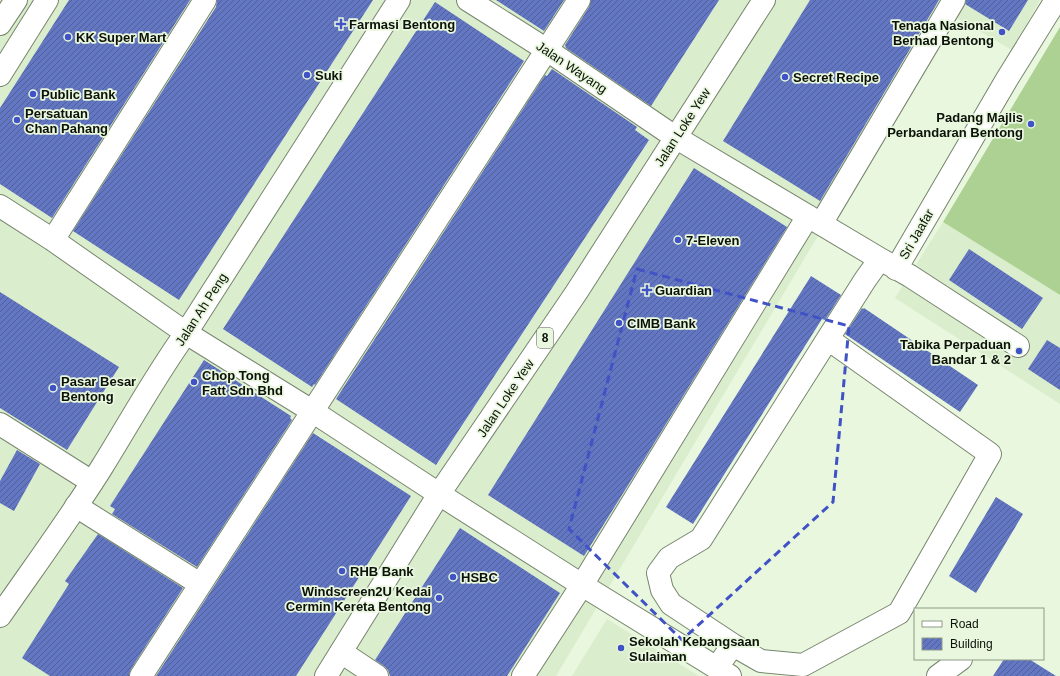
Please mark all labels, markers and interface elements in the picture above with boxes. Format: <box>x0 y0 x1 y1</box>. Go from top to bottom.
place label: Farmasi Bentong <box>349 17 455 32</box>
place label: Tenaga Nasional Berhad Bentong <box>892 18 994 48</box>
marker: Farmasi Bentong <box>336 19 346 29</box>
marker: Tenaga Nasional Berhad Bentong <box>997 27 1007 37</box>
place label: KK Super Mart <box>76 30 167 45</box>
marker: KK Super Mart <box>63 32 73 42</box>
street label: Jalan Wayang <box>534 38 610 97</box>
place label: Suki <box>315 68 342 83</box>
marker: Suki <box>302 70 312 80</box>
place label: Secret Recipe <box>793 70 879 85</box>
marker: Secret Recipe <box>780 72 790 82</box>
street label: Jalan Loke Yew <box>652 85 714 169</box>
place label: Public Bank <box>41 87 116 102</box>
marker: Public Bank <box>28 89 38 99</box>
place label: Persatuan Chan Pahang <box>25 106 108 136</box>
place label: Padang Majlis Perbandaran Bentong <box>887 110 1023 140</box>
marker: Persatuan Chan Pahang <box>12 115 22 125</box>
marker: Padang Majlis Perbandaran Bentong <box>1026 119 1036 129</box>
street label: Sri Jaafar <box>896 206 937 262</box>
place label: 7-Eleven <box>686 233 740 248</box>
marker: 7-Eleven <box>673 235 683 245</box>
street label: Jalan Ah Peng <box>172 270 231 349</box>
place label: Guardian <box>655 283 712 298</box>
marker: Guardian <box>642 285 652 295</box>
place label: CIMB Bank <box>627 316 696 331</box>
marker: CIMB Bank <box>614 318 624 328</box>
road number: 8 <box>537 328 553 348</box>
place label: Tabika Perpaduan Bandar 1 & 2 <box>900 337 1011 367</box>
marker: Tabika Perpaduan Bandar 1 & 2 <box>1014 346 1024 356</box>
street label: Jalan Loke Yew <box>474 356 537 440</box>
place label: Chop Tong Fatt Sdn Bhd <box>202 368 283 398</box>
place label: Pasar Besar Bentong <box>61 374 136 404</box>
marker: Chop Tong Fatt Sdn Bhd <box>189 377 199 387</box>
marker: Pasar Besar Bentong <box>48 383 58 393</box>
place label: RHB Bank <box>350 564 414 579</box>
marker: RHB Bank <box>337 566 347 576</box>
place label: HSBC <box>461 570 498 585</box>
marker: HSBC <box>448 572 458 582</box>
place label: Windscreen2U Kedai Cermin Kereta Bentong <box>286 584 431 614</box>
marker: Windscreen2U Kedai Cermin Kereta Bentong <box>434 593 444 603</box>
legend <box>914 608 1044 660</box>
text: Road <box>950 617 979 631</box>
place label: Sekolah Kebangsaan Sulaiman <box>629 634 760 664</box>
text: Building <box>950 637 993 651</box>
marker: Sekolah Kebangsaan Sulaiman <box>616 643 626 653</box>

